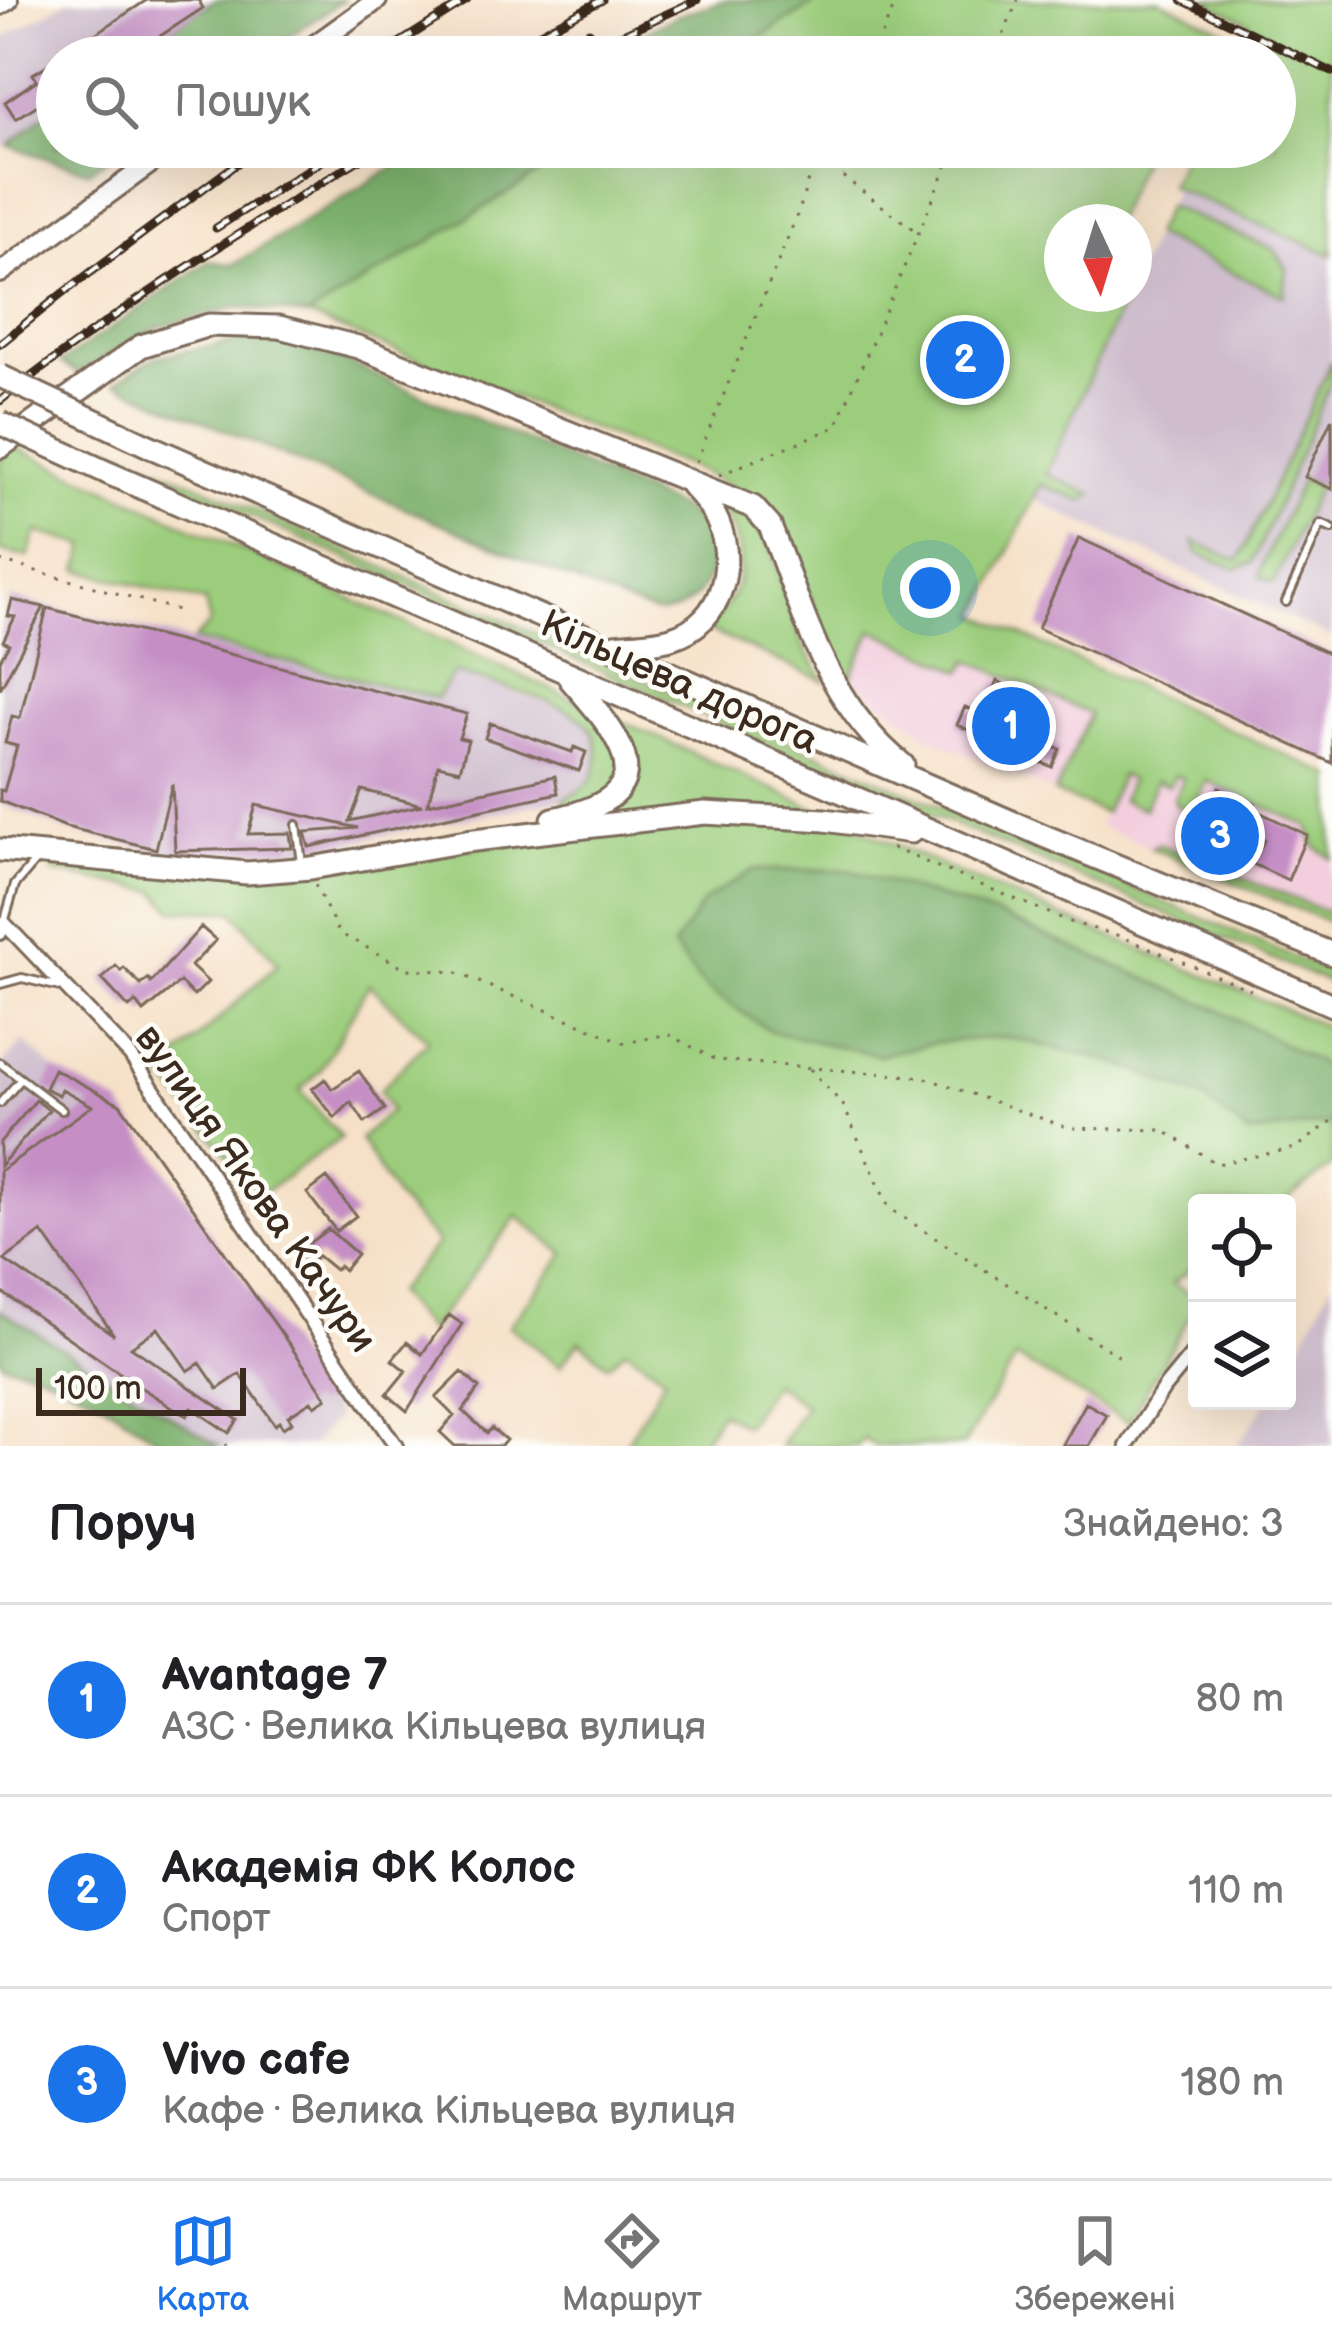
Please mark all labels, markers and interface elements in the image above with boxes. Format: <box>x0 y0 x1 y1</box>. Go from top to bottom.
search box <box>36 36 1296 168</box>
icon: search <box>78 69 144 135</box>
text: Пошук <box>174 75 311 130</box>
north arrow <box>1044 204 1152 312</box>
pin: 2 <box>926 315 1004 405</box>
your location <box>900 558 960 618</box>
street label: Кільцева дорога <box>533 601 825 765</box>
pin: 1 <box>972 681 1050 771</box>
pin: 3 <box>1181 791 1259 881</box>
street label: вулиця Якова Качури <box>124 1016 386 1362</box>
map controls <box>1188 1194 1296 1410</box>
button: locate <box>1188 1194 1296 1302</box>
button: layers <box>1188 1302 1296 1410</box>
scale bar <box>36 1362 246 1415</box>
text: 100 m <box>54 1369 142 1409</box>
text: Поруч <box>48 1494 197 1555</box>
text: Знайдено: 3 <box>1063 1501 1284 1548</box>
text: Avantage 7 <box>162 1649 388 1704</box>
text: 1 <box>79 1676 95 1723</box>
text: 80 m <box>1196 1676 1284 1723</box>
text: АЗС · Велика Кільцева вулиця <box>162 1704 706 1751</box>
text: Академія ФК Колос <box>162 1841 576 1896</box>
text: 2 <box>75 1868 99 1915</box>
text: 110 m <box>1188 1868 1284 1915</box>
text: Спорт <box>162 1896 271 1943</box>
text: Vivo cafe <box>162 2033 350 2088</box>
text: 3 <box>76 2060 98 2107</box>
text: 180 m <box>1180 2060 1284 2107</box>
text: Кафе · Велика Кільцева вулиця <box>162 2088 736 2135</box>
tab: Карта <box>156 2208 249 2320</box>
tab: Маршрут <box>562 2208 702 2320</box>
tab: Збережені <box>1015 2208 1176 2320</box>

